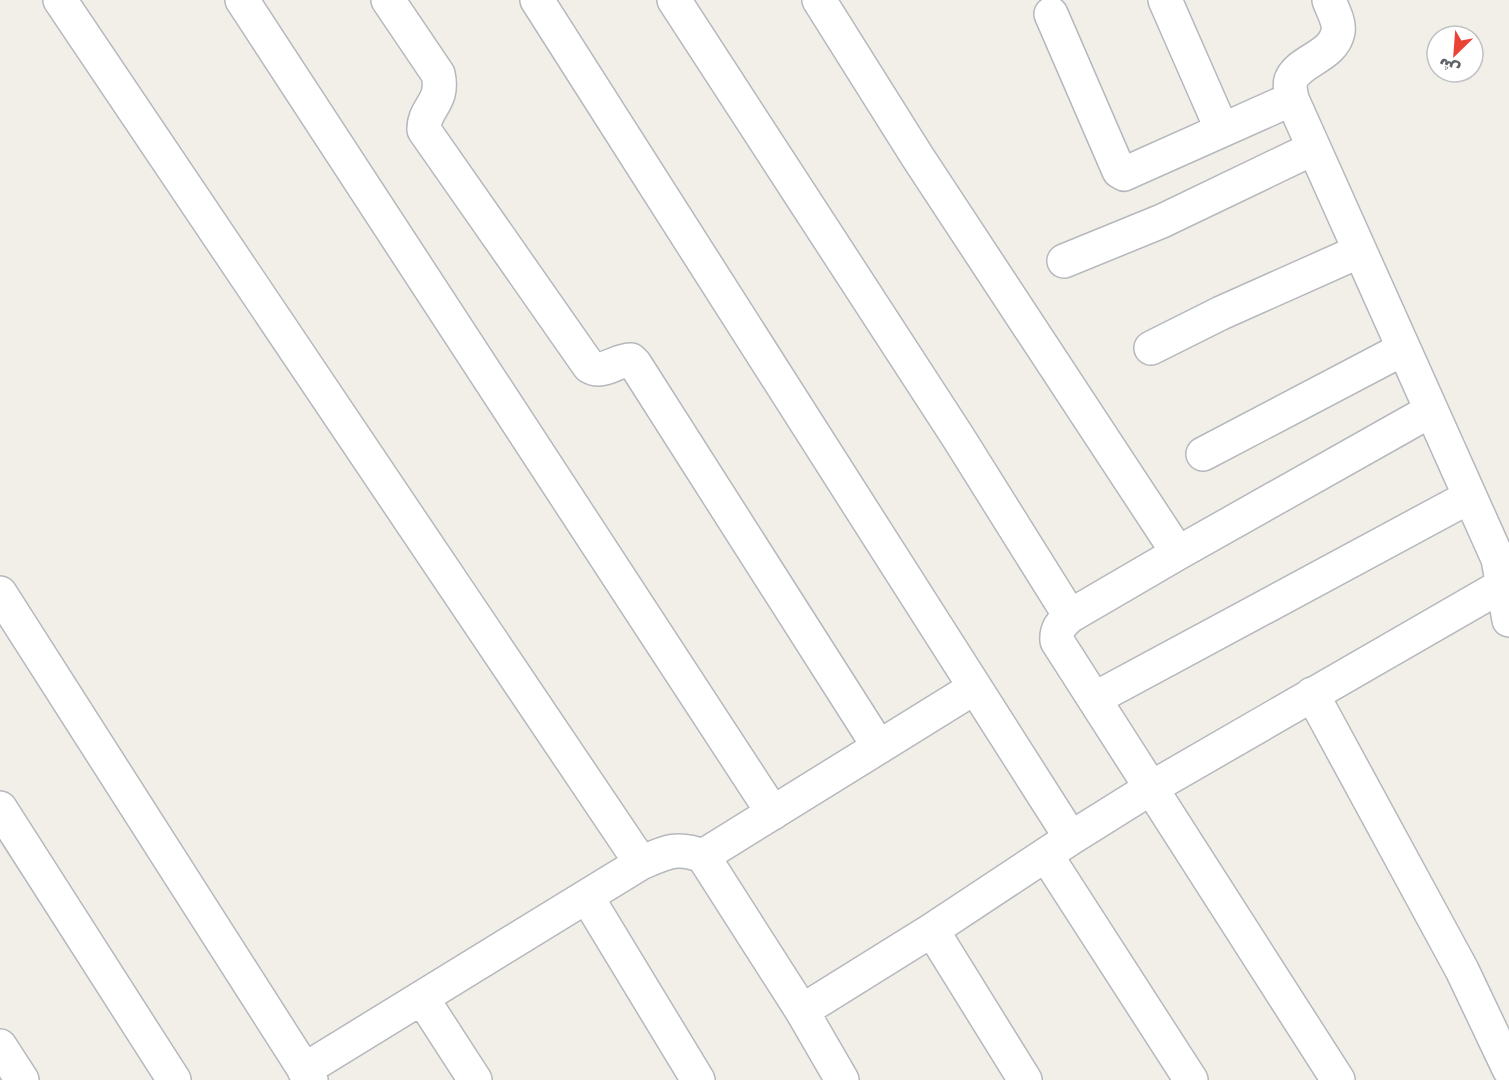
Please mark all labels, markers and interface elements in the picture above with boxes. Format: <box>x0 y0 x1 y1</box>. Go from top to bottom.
north arrow <box>1425 24 1485 84</box>
text: ش <box>1435 54 1463 80</box>

